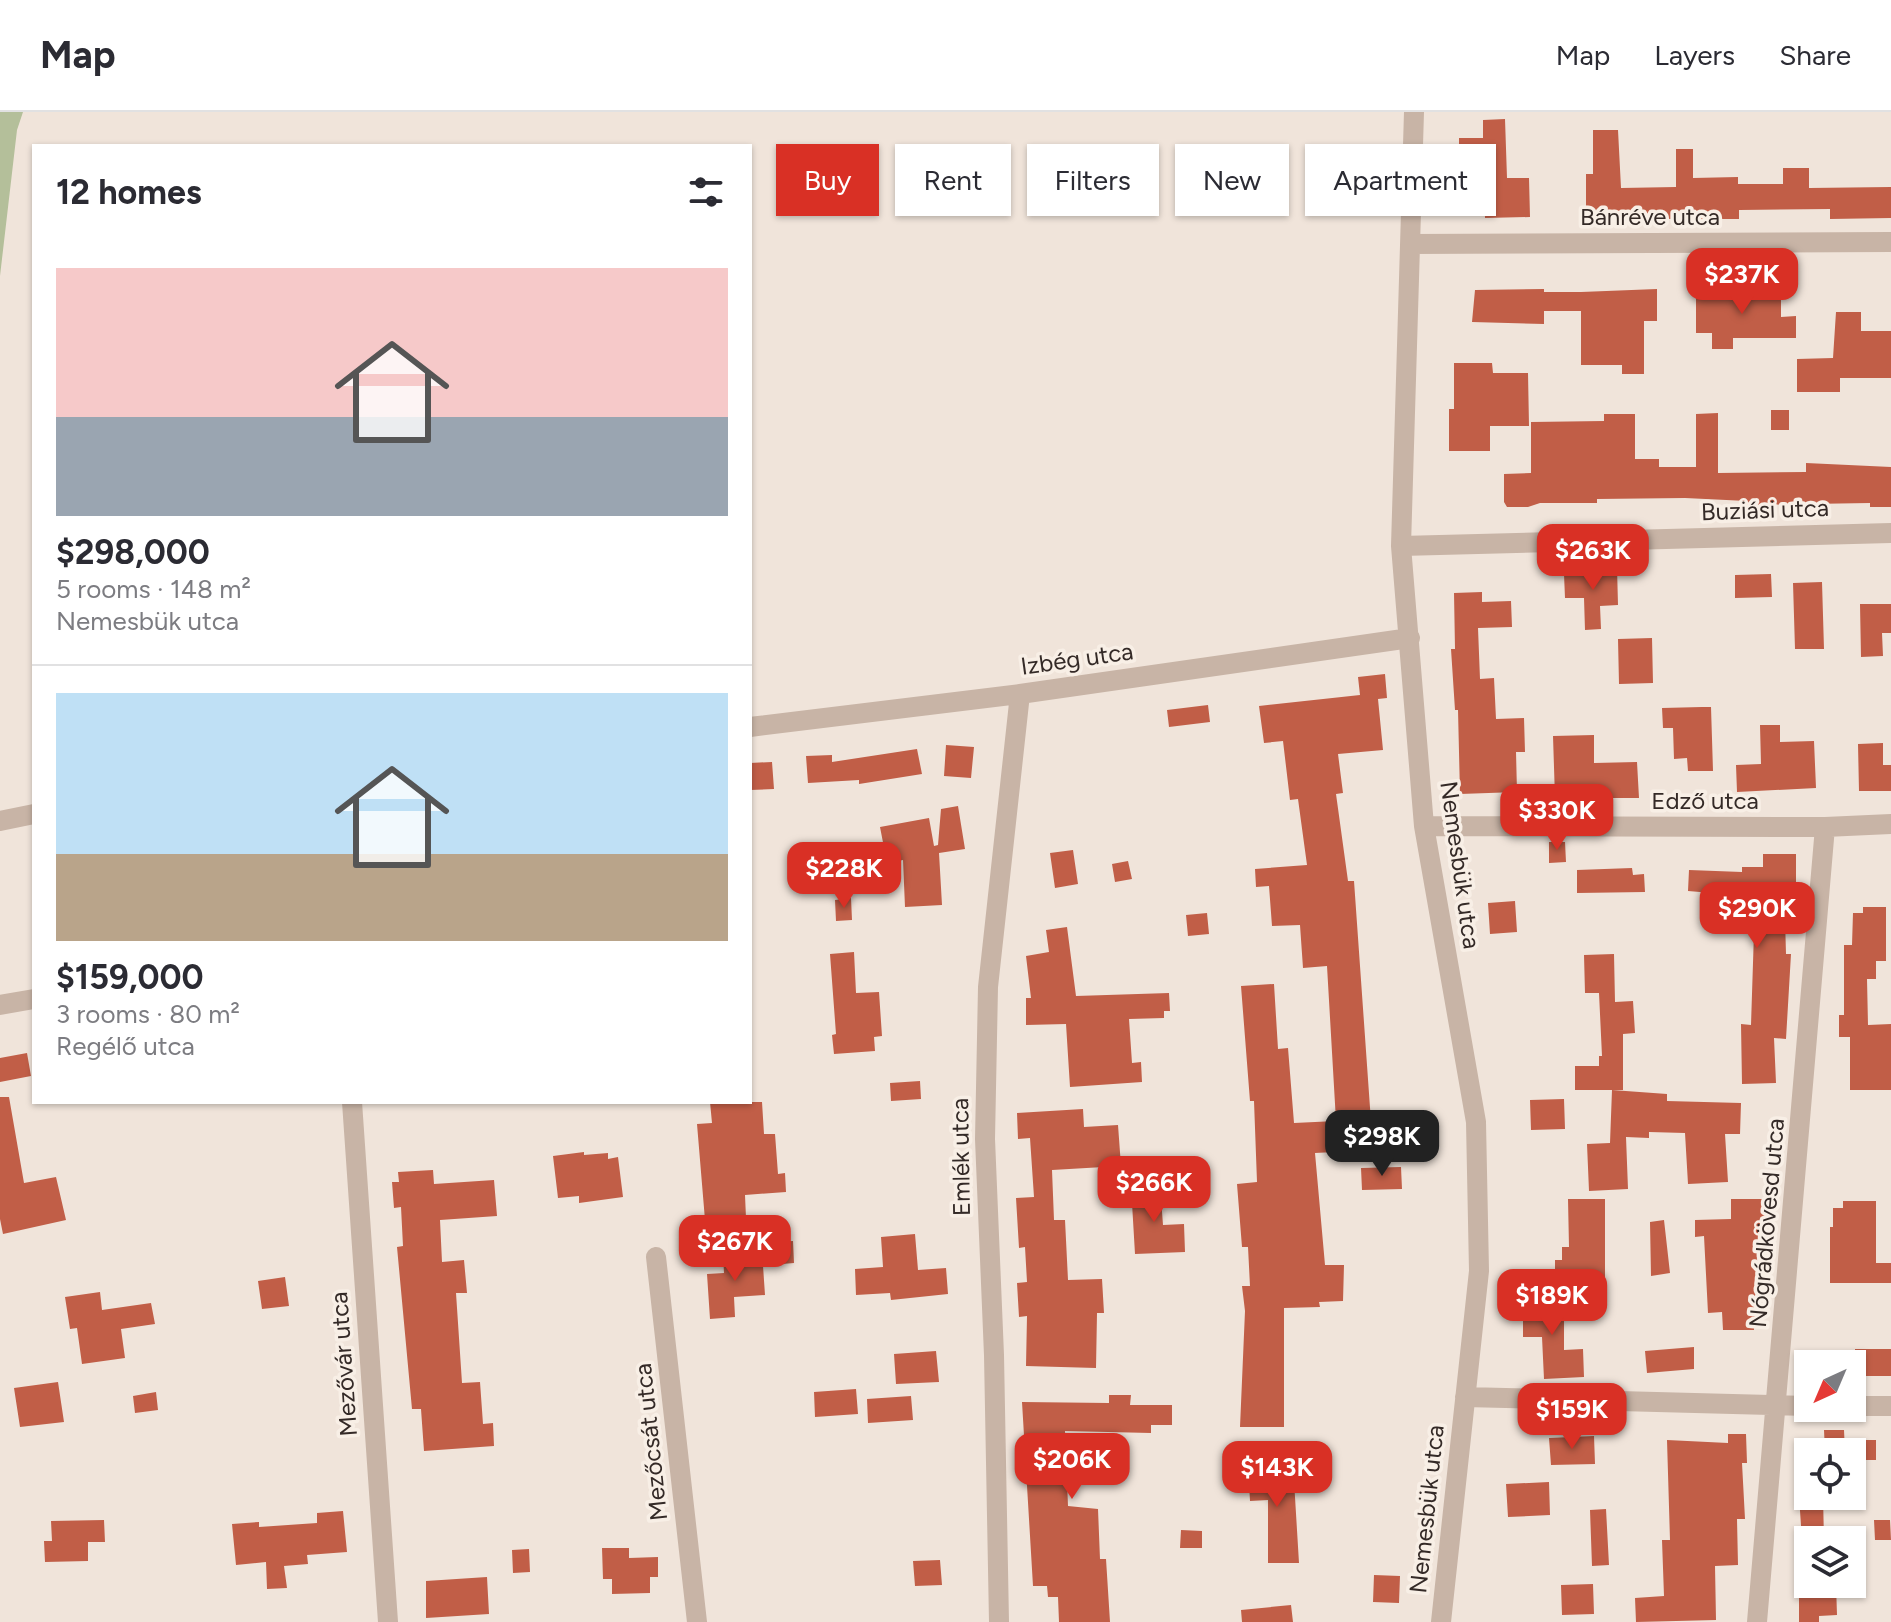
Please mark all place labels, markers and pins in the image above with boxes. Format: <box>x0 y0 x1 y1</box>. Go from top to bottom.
pin: $237K <box>1686 248 1798 316</box>
pin: $263K <box>1537 524 1649 592</box>
pin: $330K <box>1501 784 1613 852</box>
pin: $228K <box>788 842 900 910</box>
pin: $290K <box>1701 882 1813 950</box>
pin: $298K <box>1326 1110 1438 1178</box>
pin: $266K <box>1098 1156 1210 1224</box>
pin: $267K <box>679 1215 791 1283</box>
pin: $189K <box>1496 1269 1608 1337</box>
pin: $159K <box>1516 1383 1628 1451</box>
pin: $206K <box>1016 1433 1128 1501</box>
pin: $143K <box>1221 1441 1333 1509</box>

